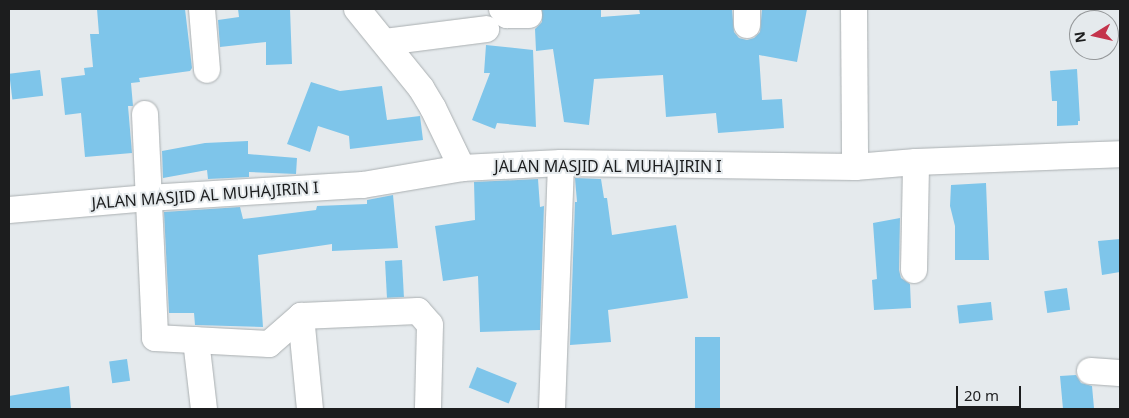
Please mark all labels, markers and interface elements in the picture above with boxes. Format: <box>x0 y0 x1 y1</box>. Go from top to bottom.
north arrow <box>1069 10 1119 60</box>
text: N <box>1069 30 1090 44</box>
street label: JALAN MASJID AL MUHAJIRIN I <box>494 156 722 176</box>
street label: JALAN MASJID AL MUHAJIRIN I <box>91 177 319 213</box>
scale bar <box>959 376 1024 408</box>
text: 20 m <box>964 385 999 405</box>

